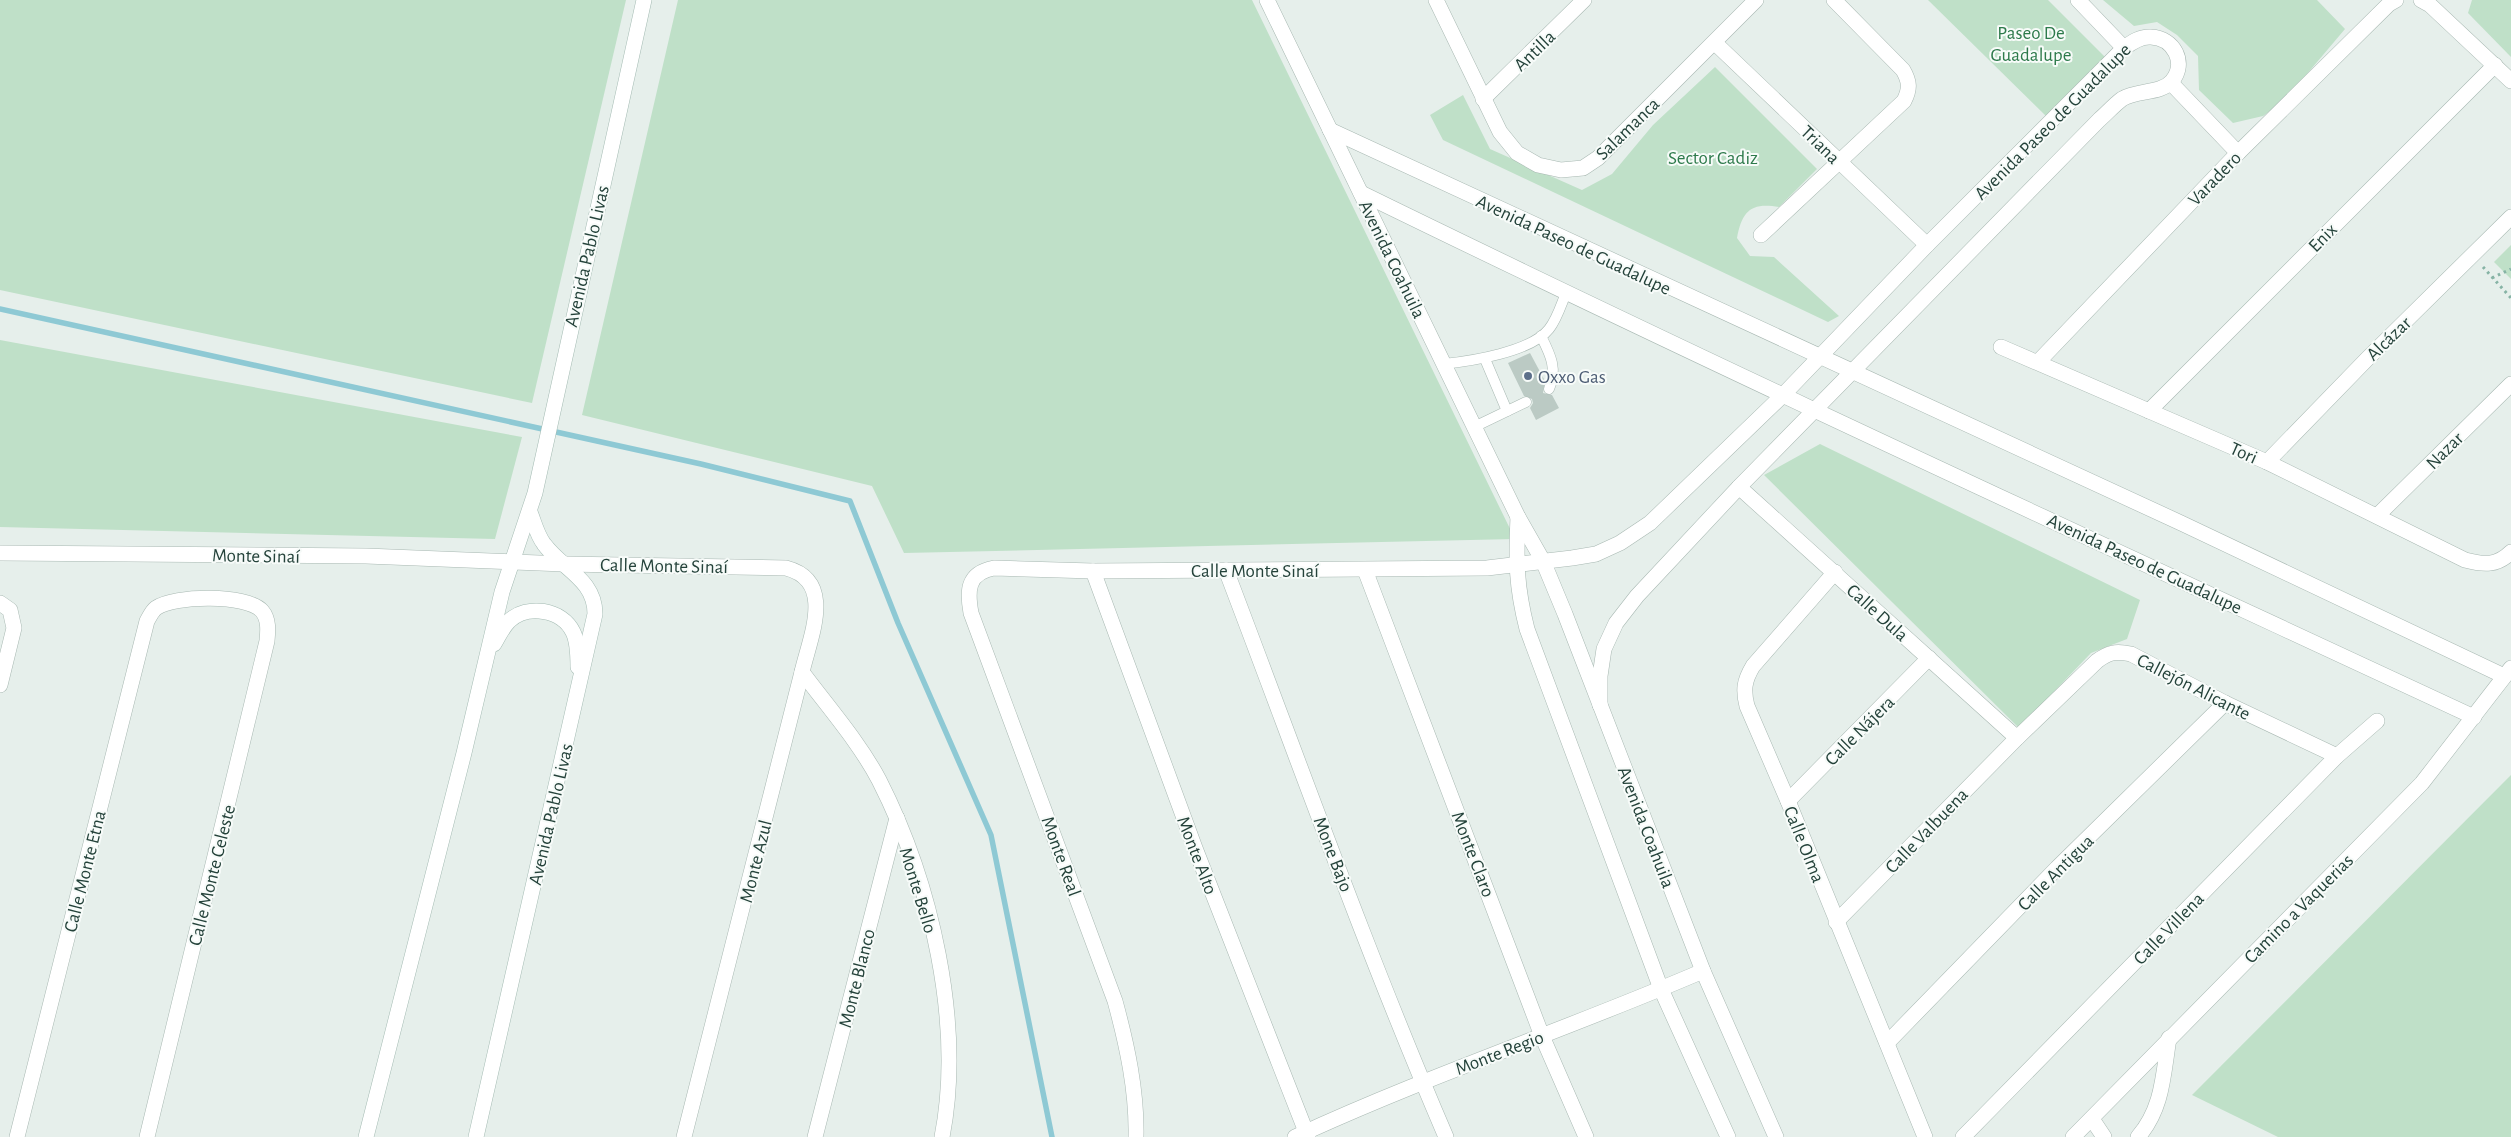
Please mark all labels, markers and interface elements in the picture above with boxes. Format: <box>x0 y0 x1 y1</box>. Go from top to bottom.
park label: Paseo De Guadalupe <box>1991 24 2071 65</box>
street label: Antilla <box>1511 27 1560 75</box>
street label: Avenida Paseo de Guadalupe <box>1971 40 2135 204</box>
street label: Salamanca <box>1593 94 1664 164</box>
street label: Triana <box>1797 122 1843 168</box>
street label: Varadero <box>2185 148 2245 210</box>
park label: Sector Cadiz <box>1668 149 1758 168</box>
street label: Avenida Pablo Livas <box>562 184 613 329</box>
street label: Avenida Paseo de Guadalupe <box>1473 192 1674 299</box>
street label: Avenida Coahuila <box>1355 198 1428 322</box>
street label: Enix <box>2305 220 2341 256</box>
street label: Alcázar <box>2363 313 2415 365</box>
place label: Oxxo Gas <box>1538 368 1606 387</box>
marker: Oxxo Gas <box>1522 370 1534 382</box>
street label: Nazar <box>2423 429 2467 473</box>
street label: Tori <box>2227 439 2260 468</box>
street label: Avenida Paseo de Guadalupe <box>2044 511 2245 618</box>
street label: Monte Sinaí <box>212 546 301 567</box>
street label: Calle Monte Sinaí <box>600 556 728 577</box>
street label: Calle Monte Sinaí <box>1191 562 1319 581</box>
street label: Calle Dula <box>1843 581 1912 646</box>
street label: Callejón Alicante <box>2134 651 2253 724</box>
street label: Calle Nájera <box>1822 692 1899 770</box>
street label: Avenida Pablo Livas <box>526 742 577 887</box>
street label: Avenida Coahuila <box>1614 764 1678 891</box>
street label: Calle Valbuena <box>1882 785 1972 877</box>
street label: Calle Monte Celeste <box>186 803 239 948</box>
street label: Calle Olma <box>1780 804 1828 886</box>
street label: Calle Monte Etna <box>61 808 110 934</box>
street label: Monte Claro <box>1448 809 1498 900</box>
street label: Monte Real <box>1037 814 1084 899</box>
street label: Monte Alto <box>1173 814 1220 897</box>
street label: Mone Bajo <box>1310 814 1356 895</box>
street label: Monte Azul <box>737 818 776 905</box>
street label: Calle Antigua <box>2014 831 2098 915</box>
street label: Monte Bello <box>896 845 940 936</box>
street label: Camino a Vaquerias <box>2241 851 2357 967</box>
street label: Calle Villena <box>2130 889 2208 969</box>
street label: Monte Blanco <box>836 927 879 1030</box>
street label: Monte Regio <box>1453 1028 1546 1079</box>

